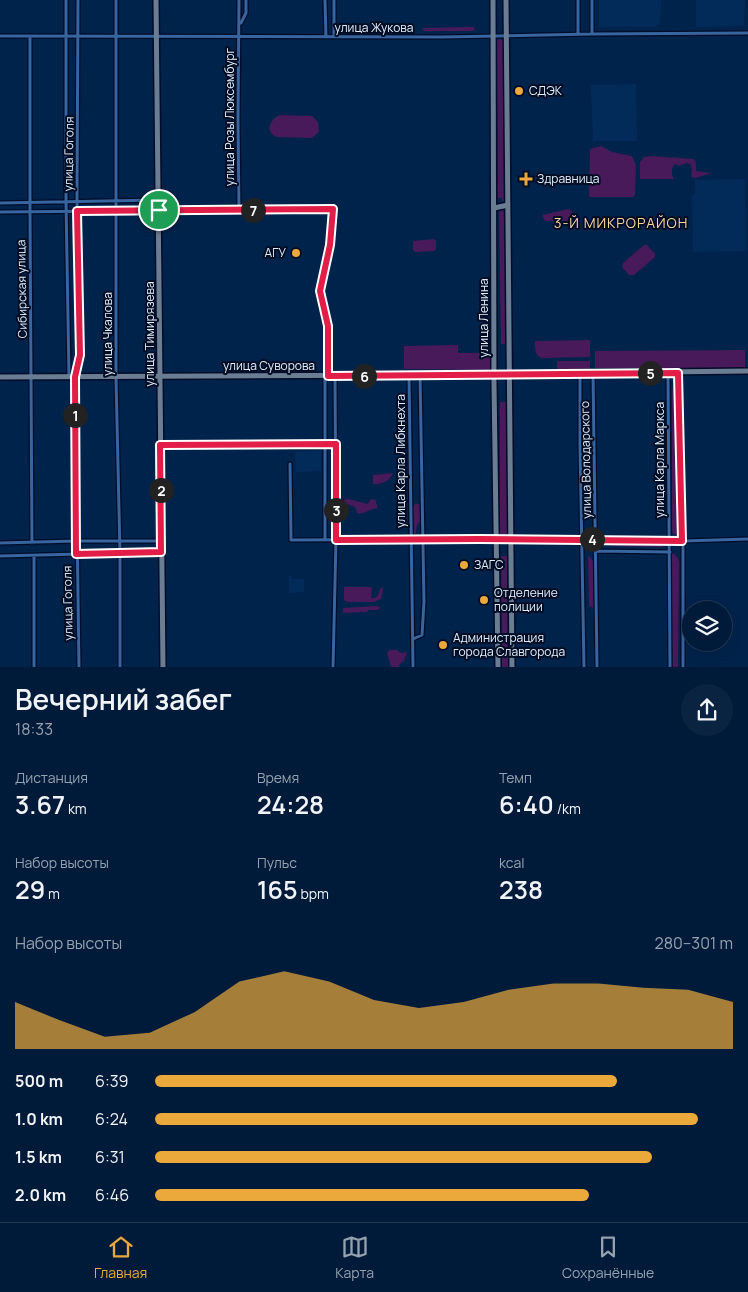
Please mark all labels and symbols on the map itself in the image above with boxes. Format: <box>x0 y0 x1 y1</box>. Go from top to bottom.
street label: улица Жукова <box>335 19 413 36</box>
street label: улица Розы Люксембург <box>221 47 238 186</box>
place label: СДЭК <box>529 82 563 99</box>
marker: СДЭК <box>513 85 525 97</box>
street label: улица Гоголя <box>59 116 78 192</box>
place label: Здравница <box>537 170 600 187</box>
marker: Здравница <box>519 172 533 186</box>
pin <box>138 189 180 231</box>
pin: 7 <box>240 198 266 222</box>
district label: 3-Й МИКРОРАЙОН <box>554 213 688 232</box>
street label: Сибирская улица <box>12 240 31 338</box>
place label: АГУ <box>265 244 287 261</box>
marker: АГУ <box>290 247 302 259</box>
street label: улица Ленина <box>475 278 492 358</box>
street label: улица Тимирязева <box>141 281 158 387</box>
street label: улица Чкалова <box>99 292 116 376</box>
street label: улица Суворова <box>223 357 315 374</box>
pin: 5 <box>638 360 662 386</box>
pin: 6 <box>352 364 376 388</box>
street label: улица Карла Либкнехта <box>392 394 409 528</box>
street label: улица Володарского <box>576 401 595 519</box>
pin: 1 <box>62 402 88 428</box>
street label: улица Карла Маркса <box>651 402 668 518</box>
pin: 2 <box>148 478 174 502</box>
pin: 3 <box>324 498 348 522</box>
pin: 4 <box>580 526 604 552</box>
place label: ЗАГС <box>474 556 504 573</box>
marker: ЗАГС <box>458 559 470 571</box>
street label: улица Гоголя <box>58 565 77 641</box>
place label: Отделение полиции <box>494 584 558 615</box>
marker: Отделение полиции <box>478 594 490 606</box>
place label: Администрация города Славгорода <box>453 629 565 660</box>
marker: Администрация города Славгорода <box>437 639 449 651</box>

